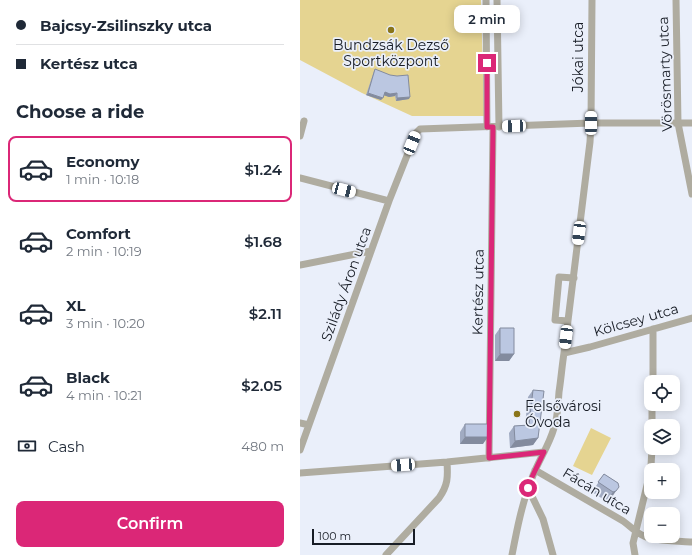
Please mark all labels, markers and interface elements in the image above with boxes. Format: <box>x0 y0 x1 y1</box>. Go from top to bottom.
callout: 2 min <box>454 5 520 33</box>
text: 2 min <box>468 11 506 27</box>
text: Bajcsy-Zsilinszky utca <box>40 16 212 35</box>
street label: Vörösmarty utca <box>654 16 676 132</box>
street label: Jókai utca <box>569 22 587 93</box>
marker: Bundzsák Dezső Sportközpont <box>386 25 396 35</box>
place label: Bundzsák Dezső Sportközpont <box>333 36 449 70</box>
text: Kertész utca <box>40 54 138 73</box>
route end <box>478 54 496 72</box>
text: Choose a ride <box>16 101 144 123</box>
car <box>585 111 597 135</box>
car <box>502 120 526 132</box>
car <box>402 130 422 156</box>
icon: car <box>18 151 54 187</box>
text: Economy <box>66 152 139 171</box>
text: $1.24 <box>244 160 282 179</box>
text: 1 min · 10:18 <box>66 171 139 187</box>
car <box>331 181 357 199</box>
car <box>572 220 586 246</box>
icon: car <box>18 223 54 259</box>
text: Comfort <box>66 224 131 243</box>
street label: Szilády Áron utca <box>317 224 375 344</box>
text: $1.68 <box>244 232 282 251</box>
text: 2 min · 10:19 <box>66 243 142 259</box>
street label: Kertész utca <box>468 249 488 335</box>
icon: car <box>18 295 54 331</box>
text: XL <box>66 296 85 315</box>
street label: Kölcsey utca <box>591 299 681 341</box>
text: $2.11 <box>249 304 282 323</box>
text: 3 min · 10:20 <box>66 315 145 331</box>
car <box>559 324 573 350</box>
icon: car <box>18 367 54 403</box>
text: Black <box>66 368 110 387</box>
map controls <box>644 375 680 543</box>
button: locate <box>644 375 680 411</box>
text: $2.05 <box>241 376 282 395</box>
text: 4 min · 10:21 <box>66 387 142 403</box>
place label: Felsővárosi Óvoda <box>525 397 602 431</box>
marker: Felsővárosi Óvoda <box>512 409 522 419</box>
button: layers <box>644 419 680 455</box>
icon: cash <box>16 435 38 457</box>
text: Cash <box>48 437 85 456</box>
text: 480 m <box>241 438 284 454</box>
car <box>391 458 415 472</box>
street label: Fácán utca <box>559 463 635 519</box>
button: + <box>644 463 680 499</box>
route start <box>519 479 537 497</box>
button: Confirm <box>16 501 284 547</box>
button: − <box>644 507 680 543</box>
scale bar <box>312 527 415 546</box>
text: 100 m <box>318 529 351 543</box>

